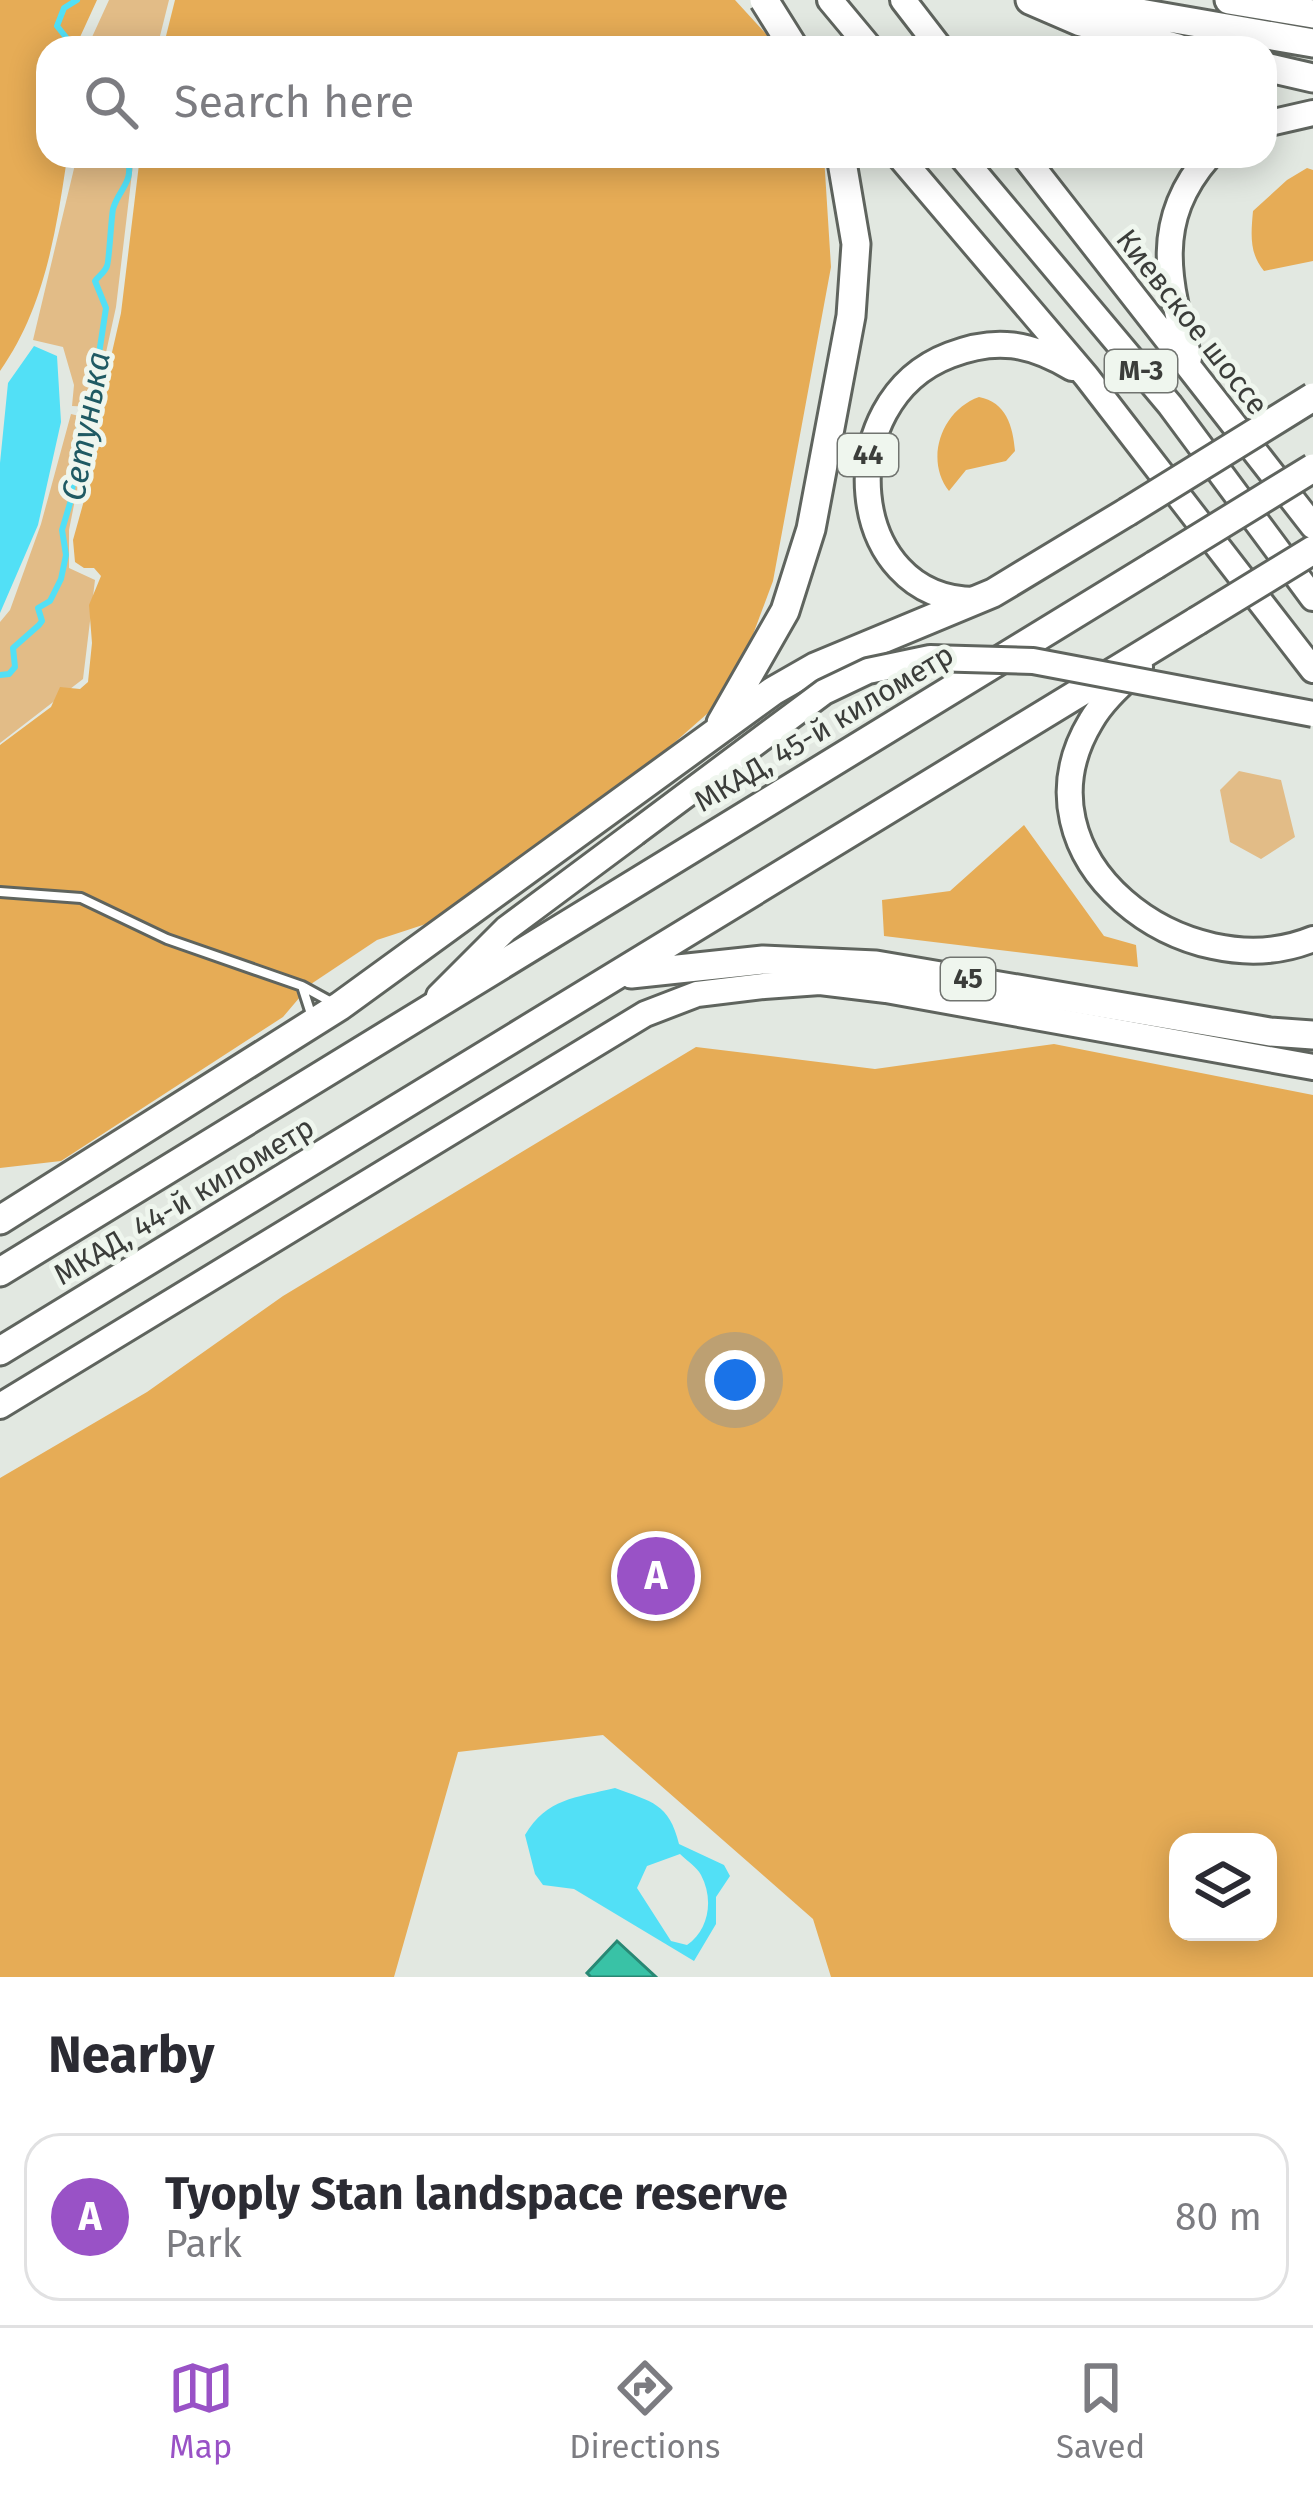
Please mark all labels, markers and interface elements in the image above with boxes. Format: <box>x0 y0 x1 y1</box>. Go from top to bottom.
search box <box>36 36 1277 168</box>
icon: search <box>78 69 144 135</box>
text: Search here <box>174 75 414 129</box>
street label: Киевское шоссе <box>1108 222 1276 422</box>
water label: Сетунька <box>53 348 119 504</box>
road number: М-3 <box>1105 350 1177 392</box>
road number: 44 <box>838 434 898 476</box>
street label: МКАД, 45-й километр <box>688 636 960 820</box>
road number: 45 <box>941 958 995 1000</box>
street label: МКАД, 44-й километр <box>47 1109 321 1293</box>
your location <box>705 1350 765 1410</box>
pin: A <box>617 1531 695 1621</box>
map controls <box>1169 1833 1277 1941</box>
button: layers <box>1169 1833 1277 1941</box>
text: Nearby <box>48 2024 214 2086</box>
text: Tyoply Stan landspace reserve <box>165 2167 788 2221</box>
text: A <box>78 2194 102 2240</box>
text: 80 m <box>1175 2194 1262 2240</box>
text: Park <box>165 2221 242 2267</box>
tab: Map <box>168 2355 234 2467</box>
tab: Directions <box>569 2355 721 2467</box>
tab: Saved <box>1056 2355 1145 2467</box>

